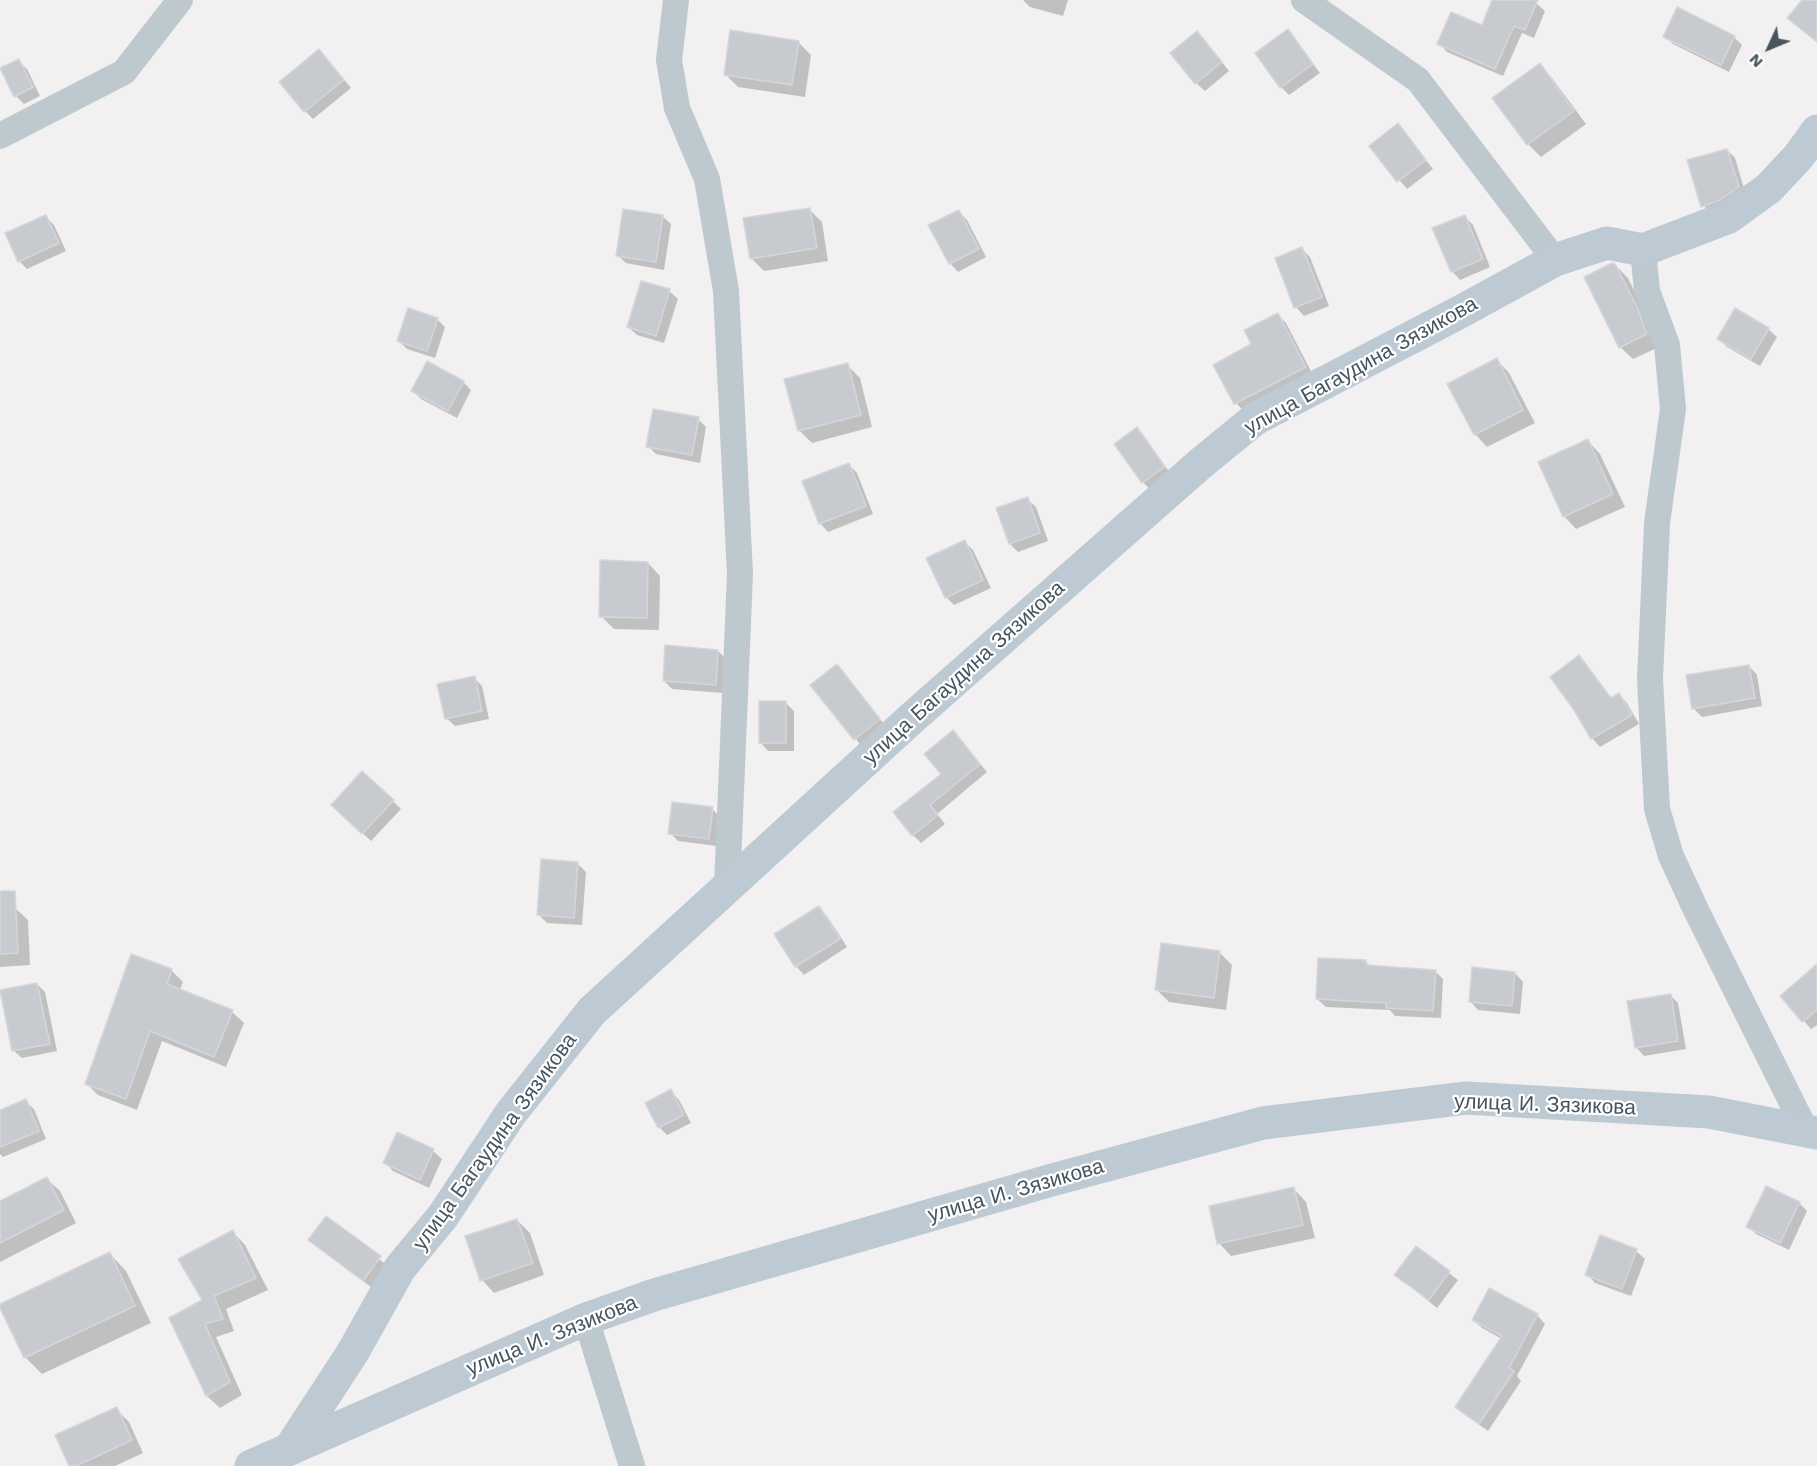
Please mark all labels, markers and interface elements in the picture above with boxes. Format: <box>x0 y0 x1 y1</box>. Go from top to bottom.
north arrow <box>1739 18 1799 78</box>
text: N <box>1745 50 1767 72</box>
street label: улица Багаудина Зязикова <box>1240 291 1482 441</box>
street label: улица Багаудина Зязикова <box>858 576 1070 770</box>
street label: улица Багаудина Зязикова <box>408 1028 582 1256</box>
street label: улица И. Зязикова <box>1454 1089 1636 1121</box>
street label: улица И. Зязикова <box>925 1154 1107 1228</box>
street label: улица И. Зязикова <box>463 1290 641 1382</box>

